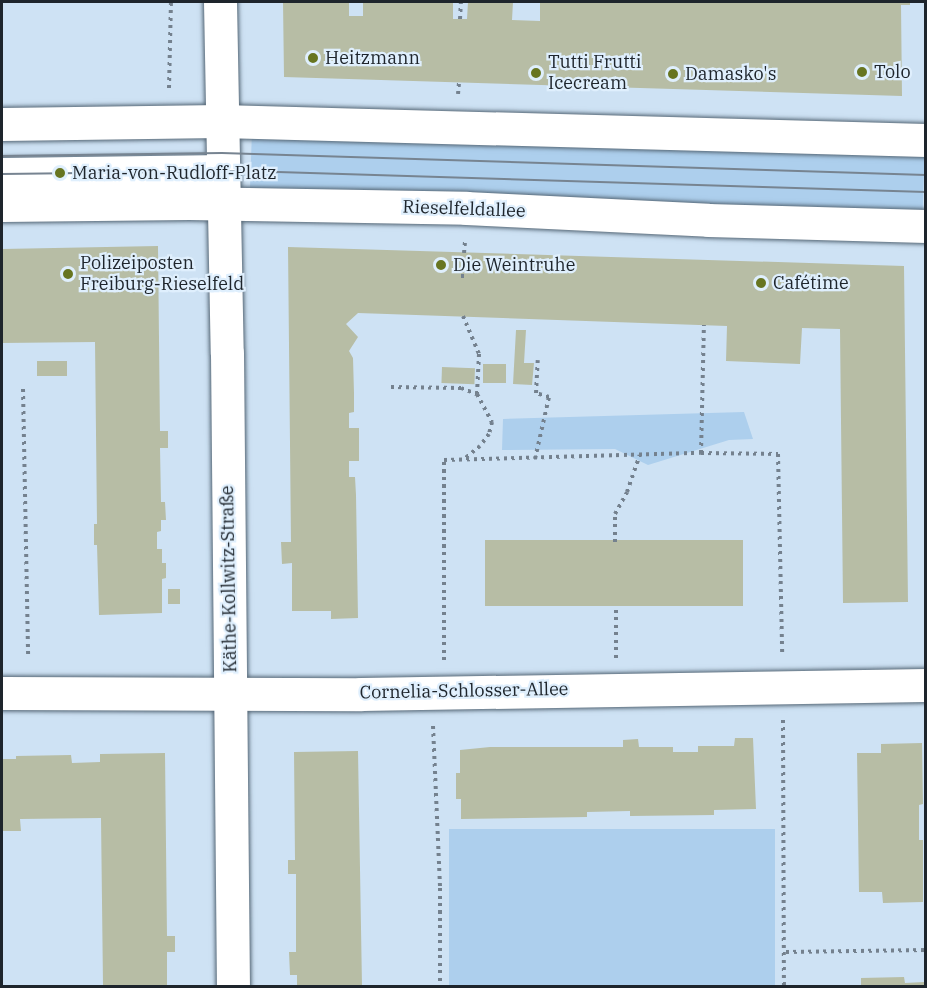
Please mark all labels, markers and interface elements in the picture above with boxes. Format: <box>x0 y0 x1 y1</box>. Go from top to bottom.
place label: Heitzmann <box>325 47 420 69</box>
marker: Heitzmann <box>306 51 320 65</box>
place label: Tutti Frutti Icecream <box>548 52 641 94</box>
place label: Tolo <box>874 61 911 83</box>
place label: Damasko's <box>685 63 776 85</box>
marker: Tolo <box>855 65 869 79</box>
marker: Tutti Frutti Icecream <box>529 66 543 80</box>
marker: Damasko's <box>666 67 680 81</box>
place label: Maria-von-Rudloff-Platz <box>72 162 276 184</box>
marker: Maria-von-Rudloff-Platz <box>53 166 67 180</box>
street label: Rieselfeldallee <box>402 196 526 222</box>
place label: Polizeiposten Freiburg-Rieselfeld <box>80 253 244 296</box>
place label: Die Weintruhe <box>453 254 575 276</box>
marker: Die Weintruhe <box>434 258 448 272</box>
marker: Polizeiposten Freiburg-Rieselfeld <box>61 267 75 281</box>
place label: Cafétime <box>773 272 849 294</box>
marker: Cafétime <box>754 276 768 290</box>
street label: Käthe-Kollwitz-Straße <box>217 485 241 673</box>
street label: Cornelia-Schlosser-Allee <box>359 678 569 704</box>

